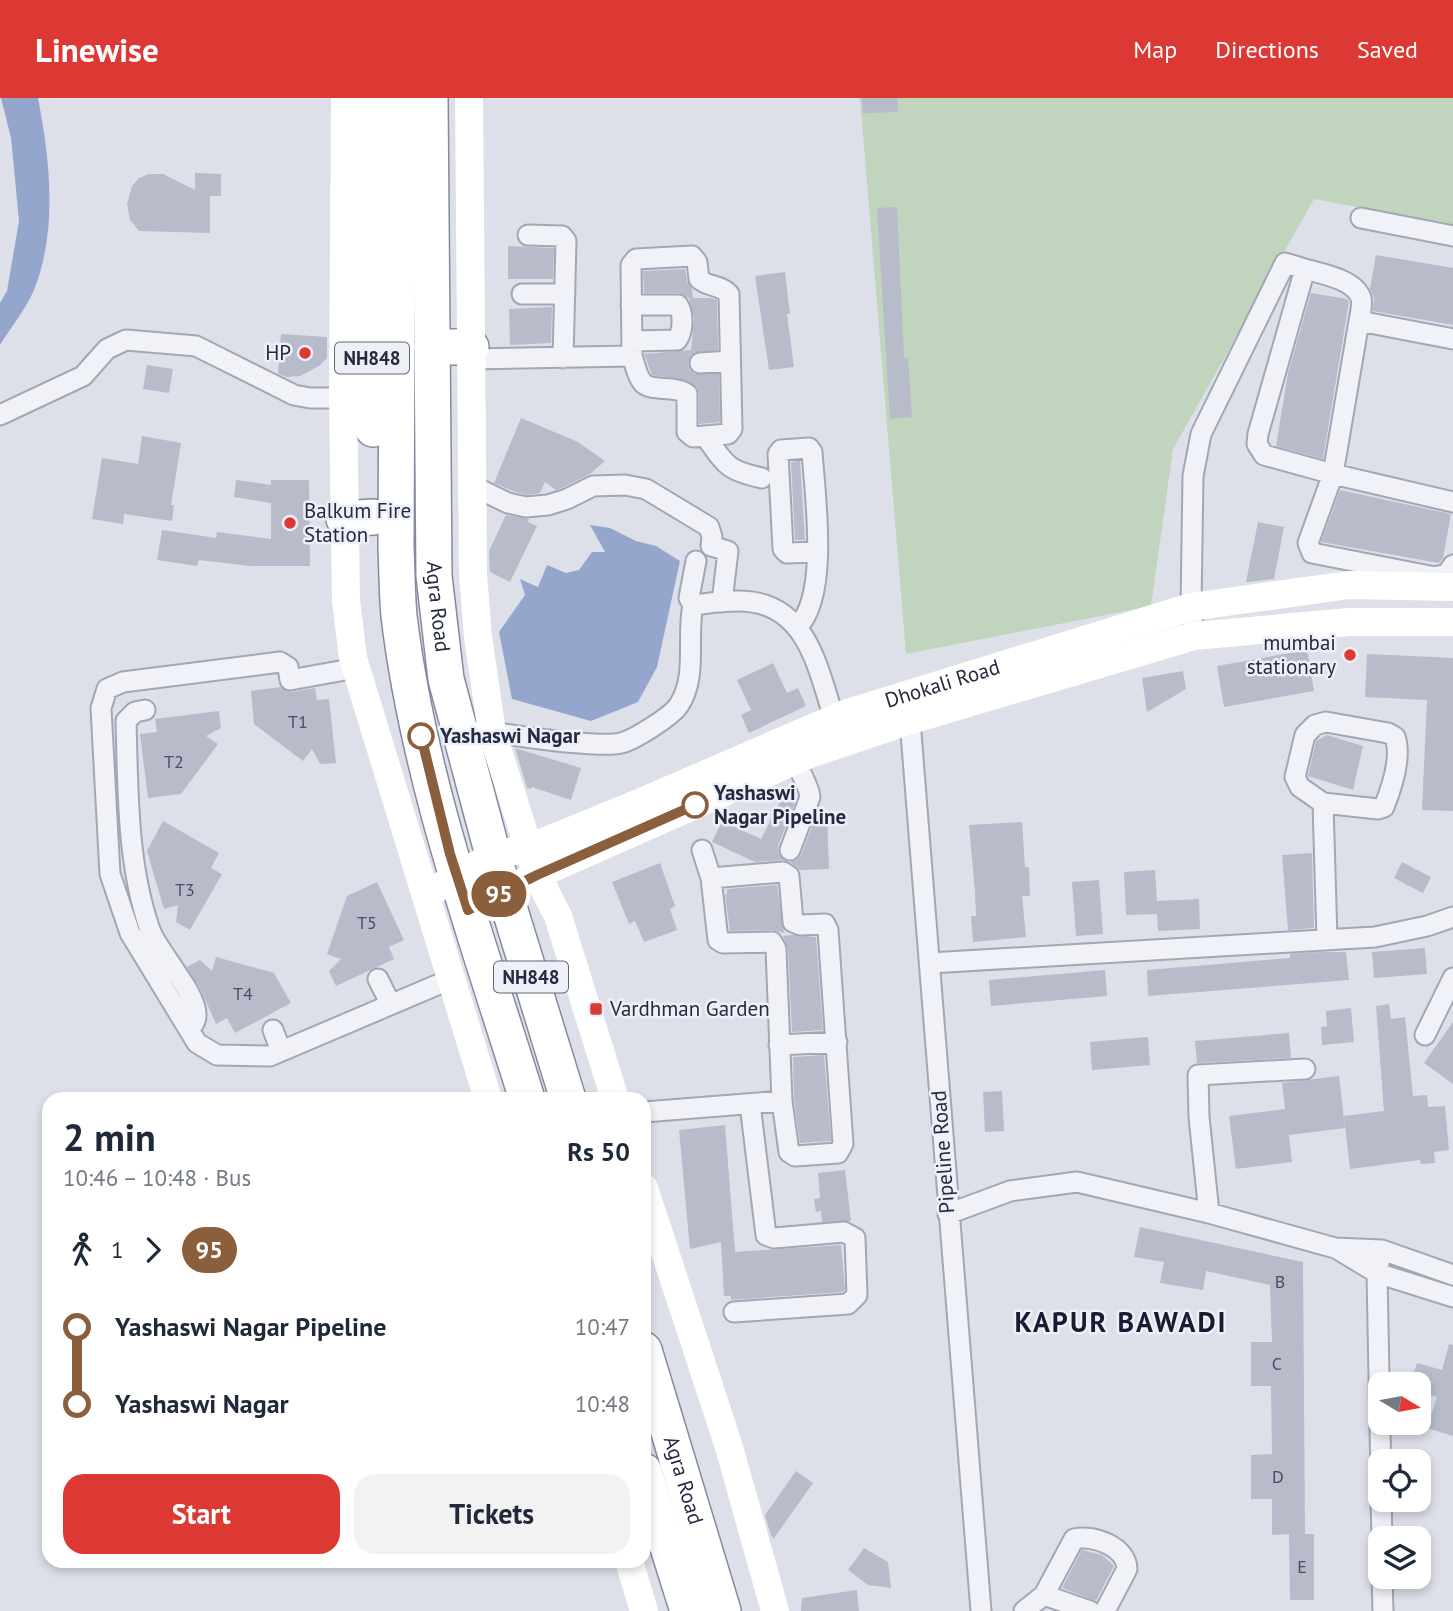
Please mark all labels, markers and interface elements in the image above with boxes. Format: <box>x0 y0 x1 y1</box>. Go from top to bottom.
text: Linewise <box>35 28 159 71</box>
text: Map <box>1133 34 1177 65</box>
text: Directions <box>1215 34 1319 65</box>
text: Saved <box>1357 34 1418 65</box>
place label: HP <box>265 339 291 366</box>
road number: NH848 <box>335 342 409 374</box>
marker: HP <box>297 345 313 361</box>
place label: Balkum Fire Station <box>304 497 411 548</box>
marker: Balkum Fire Station <box>282 515 298 531</box>
street label: Agra Road <box>421 561 457 653</box>
place label: mumbai stationary <box>1247 629 1336 680</box>
marker: mumbai stationary <box>1342 647 1358 663</box>
street label: Dhokali Road <box>882 653 1003 714</box>
house number: T1 <box>288 710 308 733</box>
place label: Yashaswi Nagar <box>439 722 581 749</box>
marker: Yashaswi Nagar <box>408 723 434 749</box>
house number: T2 <box>164 750 184 773</box>
place label: Yashaswi Nagar Pipeline <box>713 779 846 830</box>
marker: Yashaswi Nagar Pipeline <box>682 792 708 818</box>
line badge: 95 <box>468 871 530 917</box>
house number: T3 <box>175 878 195 901</box>
text: 95 <box>485 878 513 909</box>
house number: T5 <box>357 911 377 934</box>
road number: NH848 <box>494 962 568 992</box>
house number: T4 <box>233 982 253 1005</box>
place label: Vardhman Garden <box>609 995 770 1022</box>
marker: Vardhman Garden <box>588 1001 604 1017</box>
street label: Pipeline Road <box>925 1090 960 1215</box>
text: 2 min <box>63 1112 156 1161</box>
text: Rs 50 <box>567 1135 630 1168</box>
text: 10:46 – 10:48 · Bus <box>63 1163 251 1192</box>
icon: walk <box>63 1231 101 1269</box>
icon: forward <box>134 1231 172 1269</box>
text: 95 <box>196 1234 223 1265</box>
text: 1 <box>111 1235 124 1264</box>
house number: B <box>1275 1270 1285 1293</box>
district label: KAPUR BAWADI <box>1014 1303 1228 1340</box>
text: Yashaswi Nagar Pipeline <box>115 1310 386 1343</box>
text: 10:47 <box>575 1312 630 1341</box>
house number: C <box>1272 1352 1282 1375</box>
north arrow <box>1368 1372 1432 1435</box>
map controls <box>1368 1372 1431 1589</box>
text: Yashaswi Nagar <box>115 1387 289 1420</box>
text: 10:48 <box>575 1389 630 1418</box>
street label: Agra Road <box>658 1433 710 1527</box>
button: locate <box>1368 1449 1431 1512</box>
house number: D <box>1272 1465 1284 1488</box>
button: Start <box>63 1474 340 1554</box>
button: Tickets <box>354 1474 630 1554</box>
button: layers <box>1368 1526 1431 1589</box>
house number: E <box>1297 1555 1307 1578</box>

